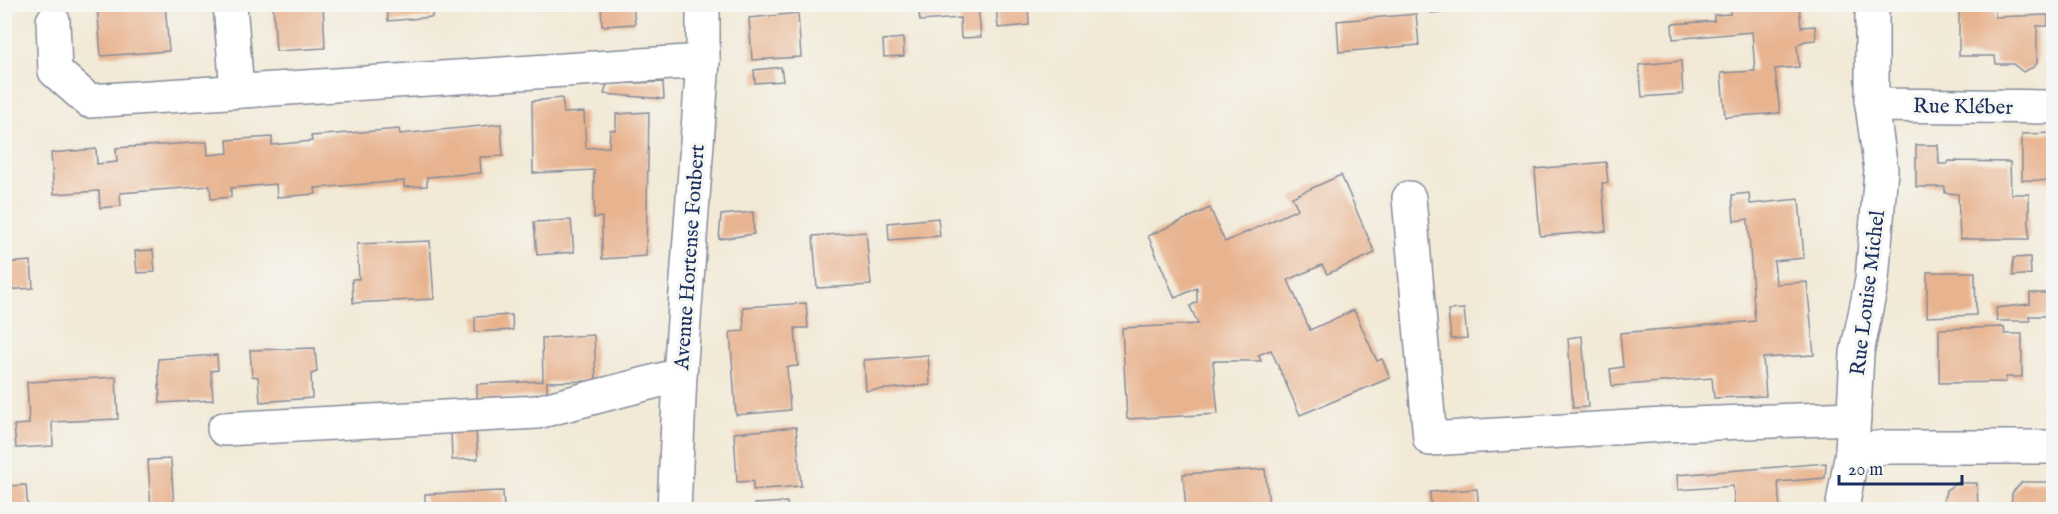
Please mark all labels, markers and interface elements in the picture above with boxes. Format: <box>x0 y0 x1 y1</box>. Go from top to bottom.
street label: Rue Kléber <box>1913 93 2014 122</box>
street label: Avenue Hortense Foubert <box>669 143 712 372</box>
street label: Rue Louise Michel <box>1845 209 1892 377</box>
scale bar <box>1839 448 1962 486</box>
text: 20 m <box>1848 459 1883 482</box>

